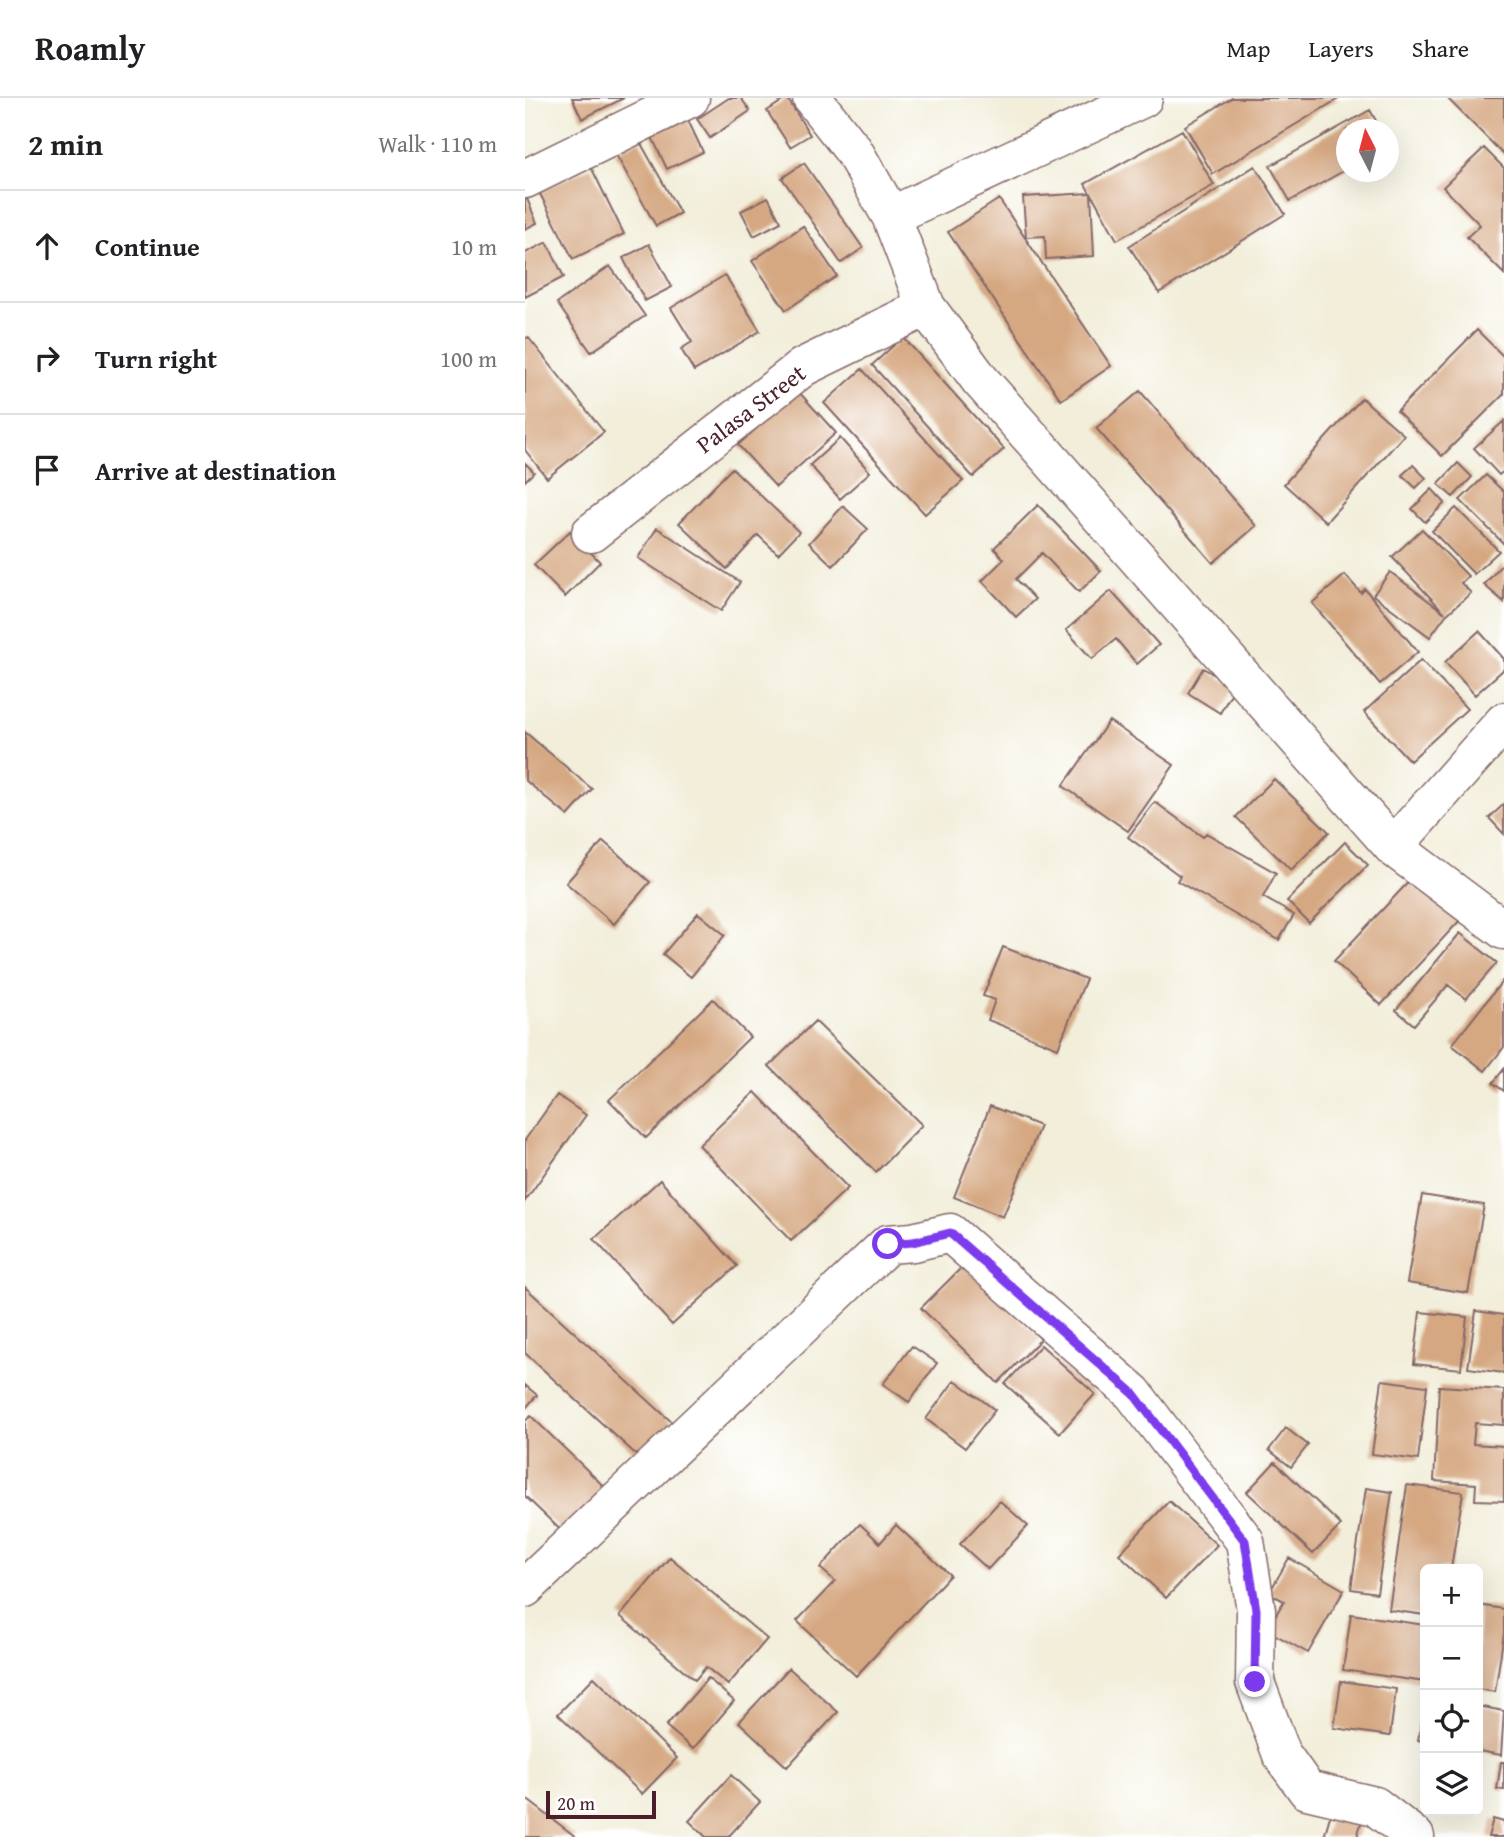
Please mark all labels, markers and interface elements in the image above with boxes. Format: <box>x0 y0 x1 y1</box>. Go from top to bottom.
text: Roamly <box>35 24 145 72</box>
text: Map <box>1227 31 1270 66</box>
text: Layers <box>1308 31 1374 66</box>
text: Share <box>1412 31 1469 66</box>
north arrow <box>1336 119 1399 182</box>
text: 2 min <box>28 122 103 166</box>
text: Walk · 110 m <box>378 127 497 160</box>
icon: ahead <box>28 227 66 265</box>
text: Continue <box>95 227 200 266</box>
text: 10 m <box>451 230 497 263</box>
icon: right <box>28 339 66 377</box>
text: Turn right <box>95 339 217 378</box>
text: 100 m <box>440 342 497 375</box>
street label: Palasa Street <box>689 355 813 461</box>
icon: arrive <box>28 451 66 489</box>
text: Arrive at destination <box>95 451 336 490</box>
route start <box>872 1228 903 1259</box>
map controls <box>1420 1564 1483 1816</box>
button: + <box>1420 1564 1483 1627</box>
button: − <box>1420 1627 1483 1690</box>
route end <box>1239 1666 1270 1697</box>
button: locate <box>1420 1690 1483 1753</box>
button: layers <box>1420 1753 1483 1816</box>
scale bar <box>546 1788 656 1820</box>
text: 20 m <box>557 1789 595 1817</box>

